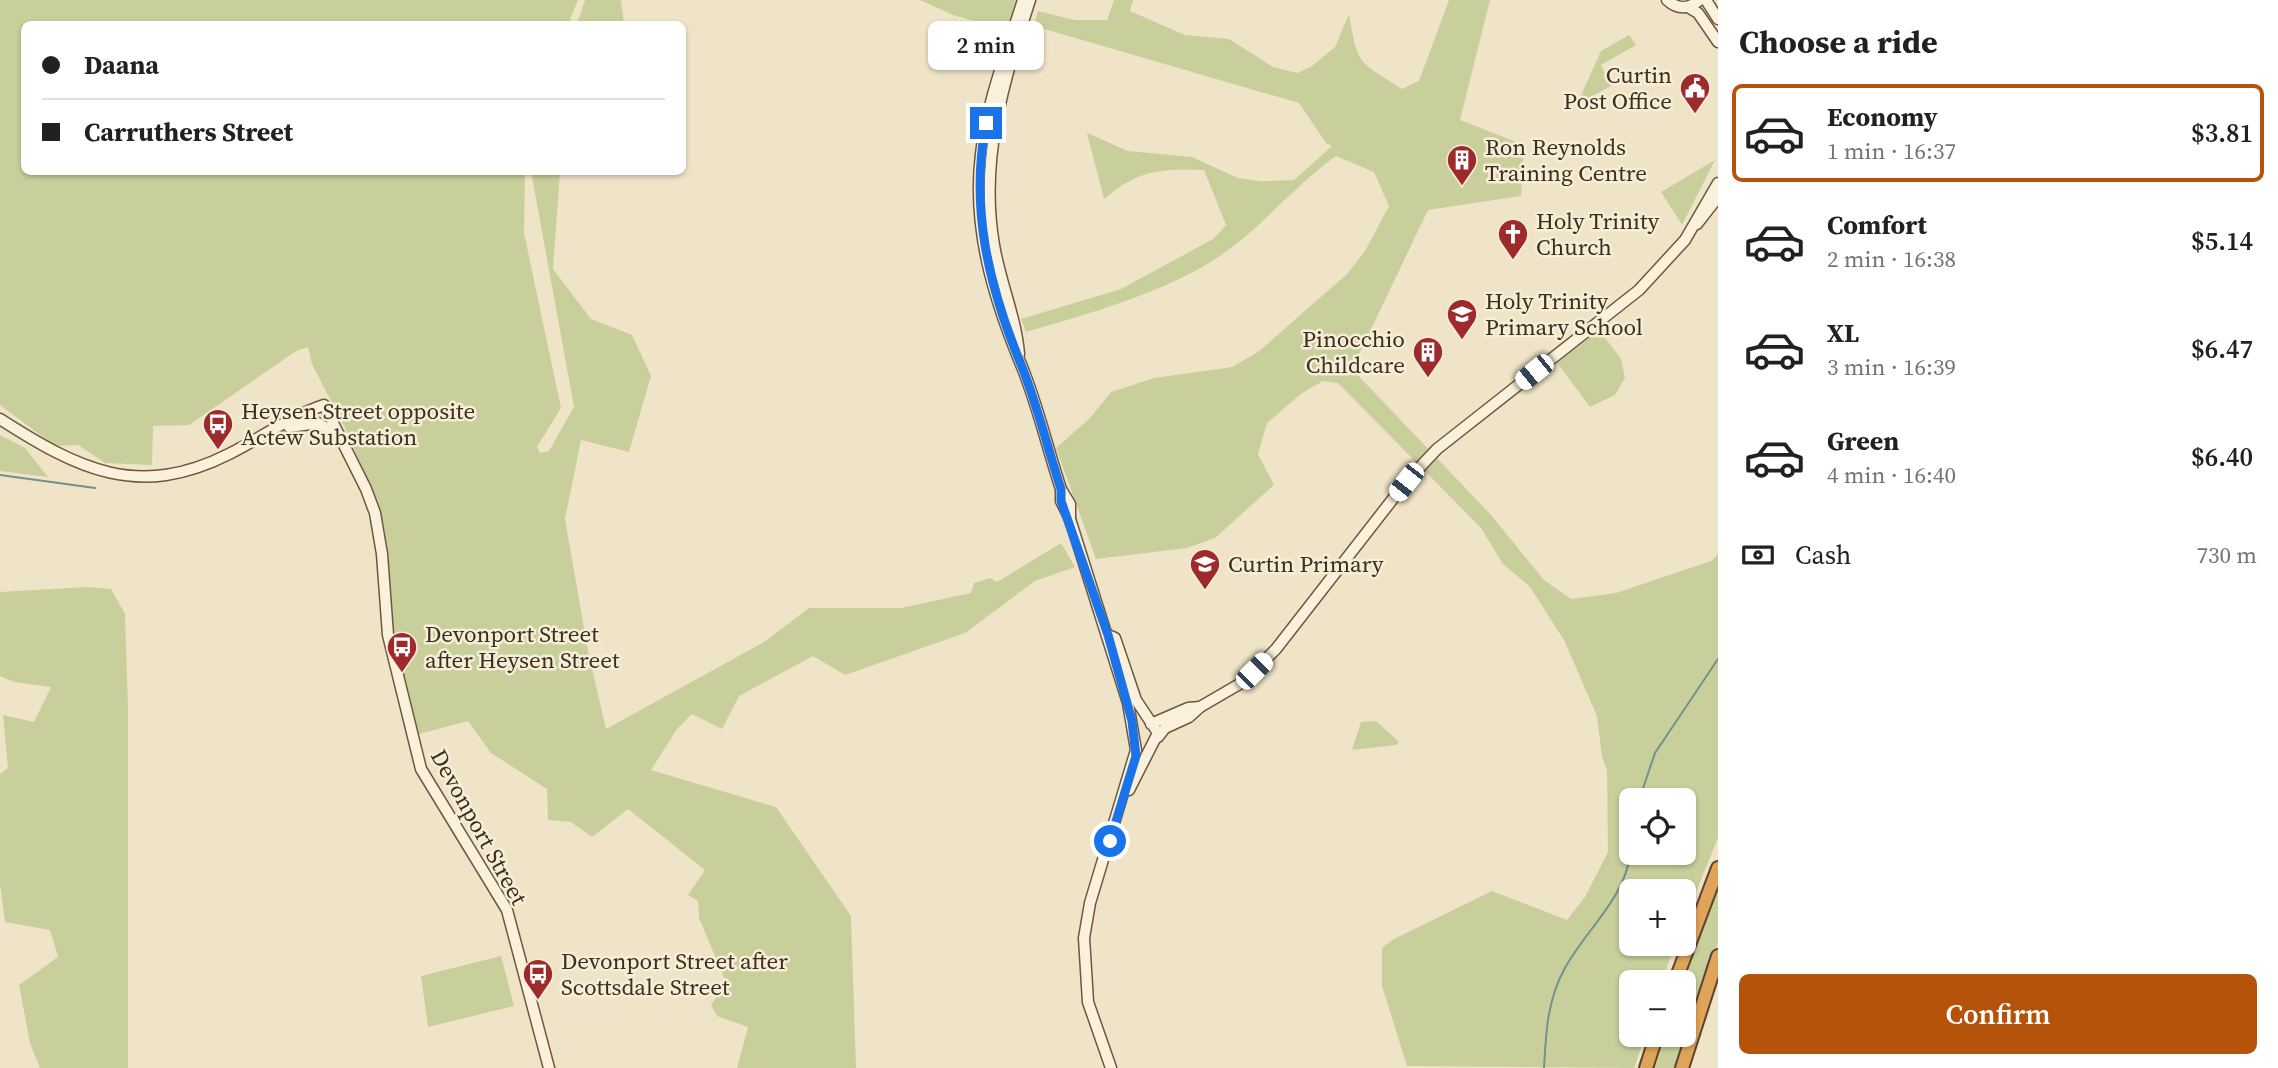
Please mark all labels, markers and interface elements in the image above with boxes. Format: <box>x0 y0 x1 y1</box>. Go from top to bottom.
text: Choose a ride <box>1739 20 1938 64</box>
callout: 2 min <box>928 22 1044 71</box>
text: 2 min <box>956 29 1016 61</box>
text: Daana <box>84 47 159 83</box>
place label: Curtin Post Office <box>1563 59 1672 117</box>
public building icon: Curtin Post Office <box>1678 71 1712 115</box>
text: Economy <box>1827 99 1938 135</box>
icon: car <box>1743 102 1806 165</box>
route end <box>970 107 1002 139</box>
text: Carruthers Street <box>84 114 293 150</box>
text: $3.81 <box>2191 115 2253 151</box>
place label: Ron Reynolds Training Centre <box>1485 131 1647 189</box>
text: 1 min · 16:37 <box>1827 135 1956 167</box>
building icon: Ron Reynolds Training Centre <box>1445 143 1479 187</box>
place label: Holy Trinity Church <box>1536 205 1659 263</box>
text: Comfort <box>1827 207 1927 243</box>
icon: car <box>1743 210 1806 273</box>
church icon: Holy Trinity Church <box>1496 217 1530 261</box>
text: $5.14 <box>2191 223 2253 259</box>
text: 2 min · 16:38 <box>1827 243 1956 275</box>
place label: Holy Trinity Primary School <box>1485 285 1643 343</box>
school or university icon: Holy Trinity Primary School <box>1445 297 1479 341</box>
text: XL <box>1827 315 1859 351</box>
icon: car <box>1743 318 1806 381</box>
place label: Pinocchio Childcare <box>1302 323 1405 381</box>
text: $6.47 <box>2191 331 2253 367</box>
building icon: Pinocchio Childcare <box>1411 335 1445 379</box>
car <box>1512 351 1557 393</box>
text: 3 min · 16:39 <box>1827 351 1956 383</box>
place label: Heysen Street opposite Actew Substation <box>241 395 475 453</box>
bus stop icon: Heysen Street opposite Actew Substation <box>201 407 235 451</box>
text: Green <box>1827 423 1899 459</box>
icon: car <box>1743 426 1806 489</box>
text: $6.40 <box>2191 439 2253 475</box>
car <box>1385 459 1428 505</box>
text: 4 min · 16:40 <box>1827 459 1956 491</box>
icon: cash <box>1739 536 1777 574</box>
text: Cash <box>1795 537 1851 573</box>
text: 730 m <box>2196 539 2257 571</box>
school or university icon: Curtin Primary <box>1188 547 1222 591</box>
place label: Curtin Primary <box>1228 548 1384 580</box>
place label: Devonport Street after Heysen Street <box>425 618 620 676</box>
bus stop icon: Devonport Street after Heysen Street <box>385 630 419 674</box>
car <box>1232 649 1277 693</box>
street label: Devonport Street <box>423 743 535 911</box>
map controls <box>1619 788 1696 1047</box>
button: locate <box>1619 788 1696 865</box>
route start <box>1094 825 1126 857</box>
button: + <box>1619 879 1696 956</box>
place label: Devonport Street after Scottsdale Street <box>561 945 788 1003</box>
bus stop icon: Devonport Street after Scottsdale Street <box>521 957 555 1001</box>
button: − <box>1619 970 1696 1047</box>
button: Confirm <box>1739 974 2257 1054</box>

